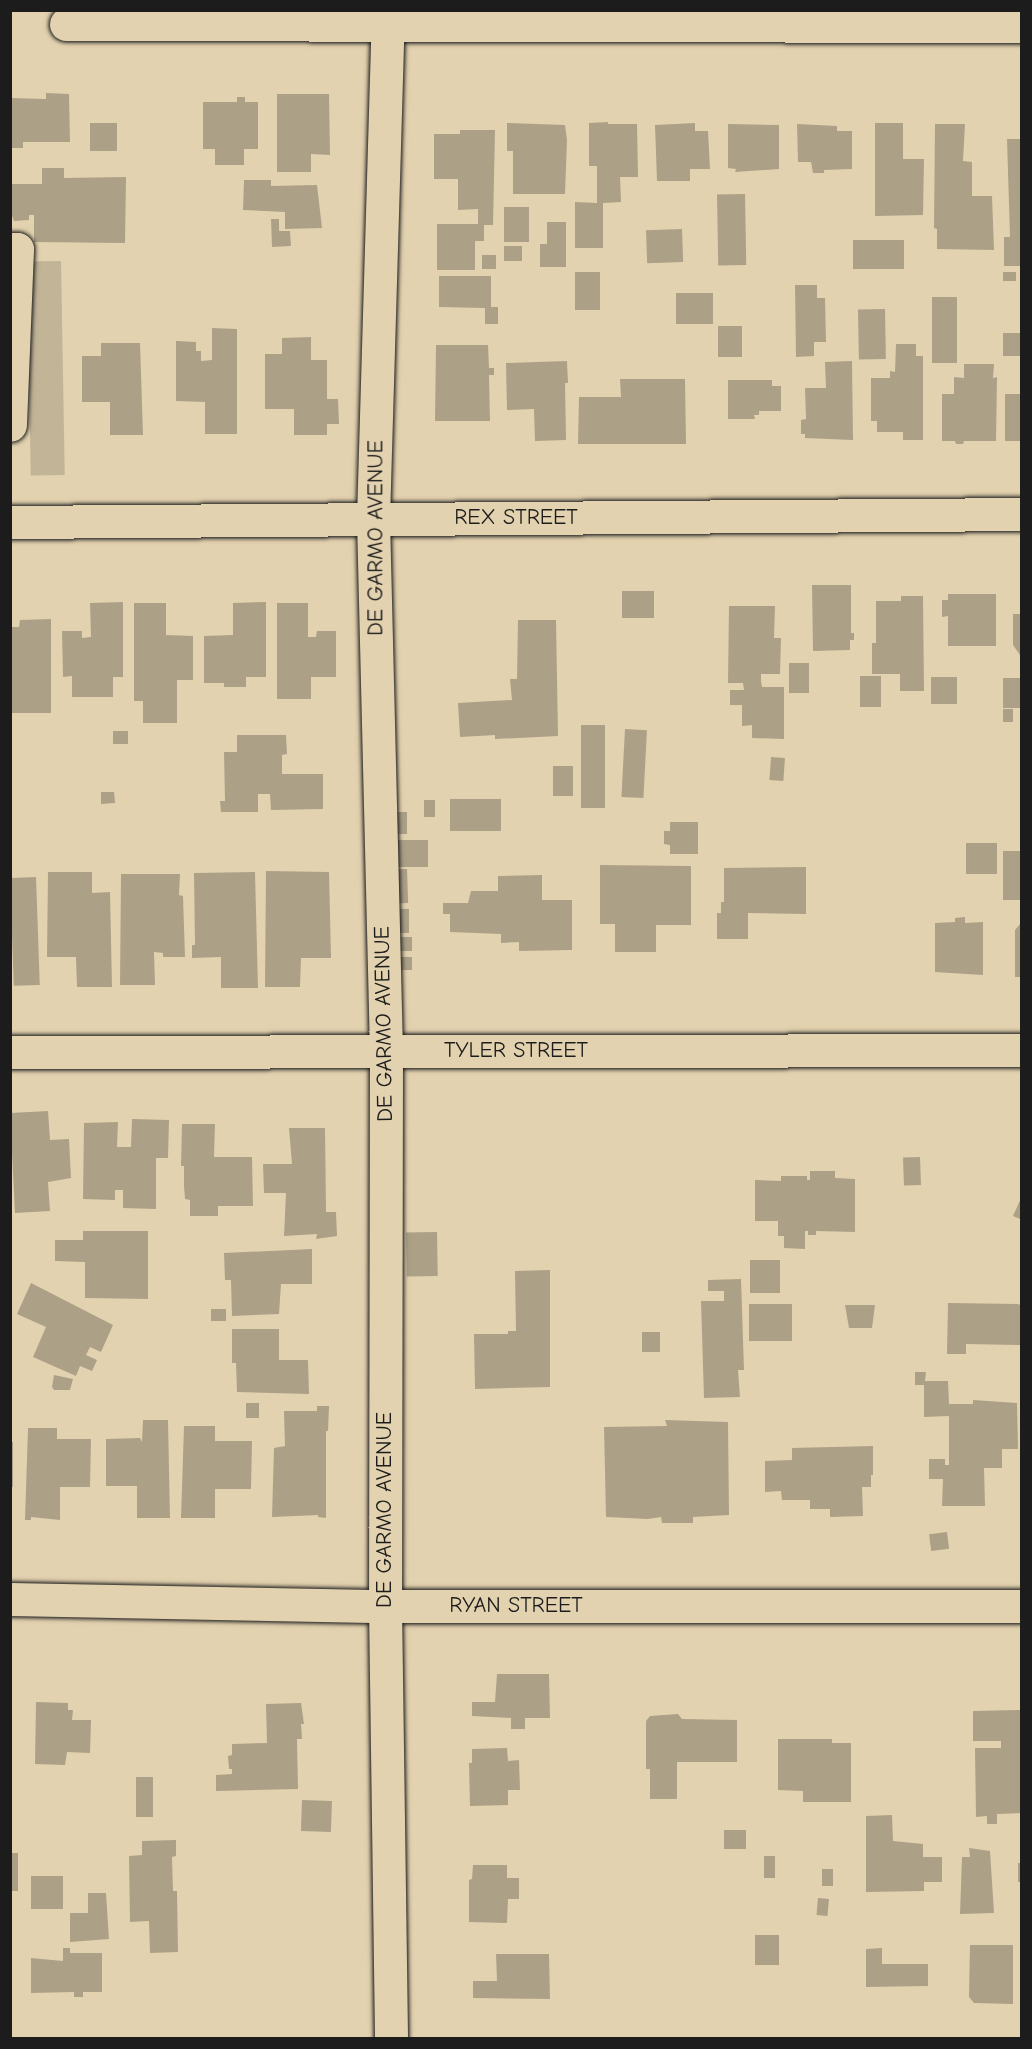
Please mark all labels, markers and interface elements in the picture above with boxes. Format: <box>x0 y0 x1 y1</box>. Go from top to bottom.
street label: DE GARMO AVENUE <box>363 440 389 636</box>
street label: REX STREET <box>454 505 578 531</box>
street label: DE GARMO AVENUE <box>369 926 399 1122</box>
street label: TYLER STREET <box>444 1038 588 1064</box>
street label: DE GARMO AVENUE <box>372 1412 398 1608</box>
street label: RYAN STREET <box>449 1593 583 1619</box>

